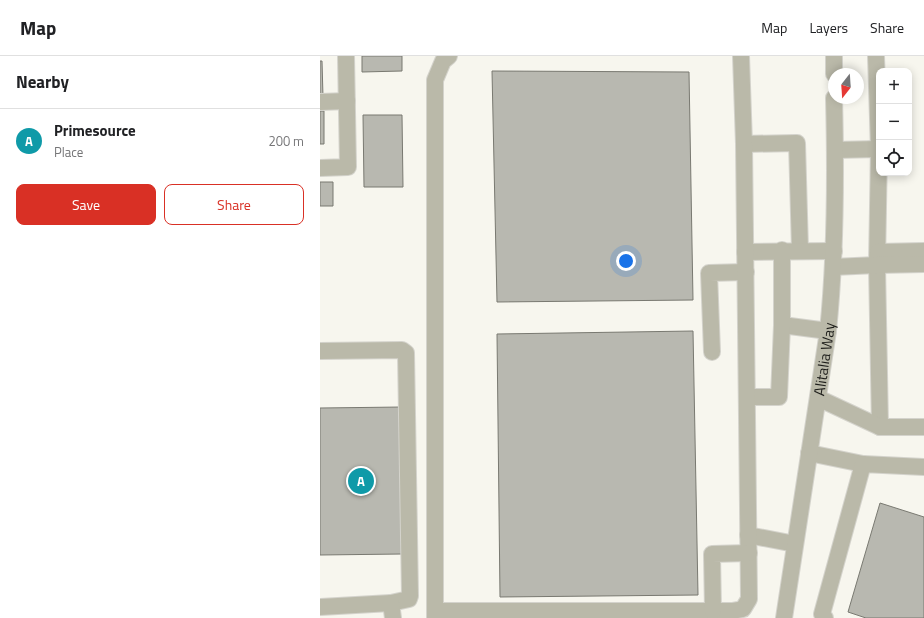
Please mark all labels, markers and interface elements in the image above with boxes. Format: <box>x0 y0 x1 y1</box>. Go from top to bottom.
text: Map <box>20 13 56 42</box>
text: Map <box>761 17 787 38</box>
text: Layers <box>809 17 848 38</box>
text: Share <box>870 17 904 38</box>
north arrow <box>828 68 864 104</box>
map controls <box>876 68 912 176</box>
button: + <box>876 68 912 104</box>
text: Nearby <box>16 69 69 95</box>
button: − <box>876 104 912 140</box>
text: Primesource <box>54 119 136 142</box>
text: A <box>25 131 33 151</box>
text: 200 m <box>268 131 304 151</box>
button: locate <box>876 140 912 176</box>
text: Place <box>54 142 83 162</box>
button: Save <box>16 184 156 225</box>
button: Share <box>164 184 304 225</box>
your location <box>616 251 636 271</box>
street label: Alitalia Way <box>807 321 840 397</box>
pin: A <box>348 466 374 496</box>

